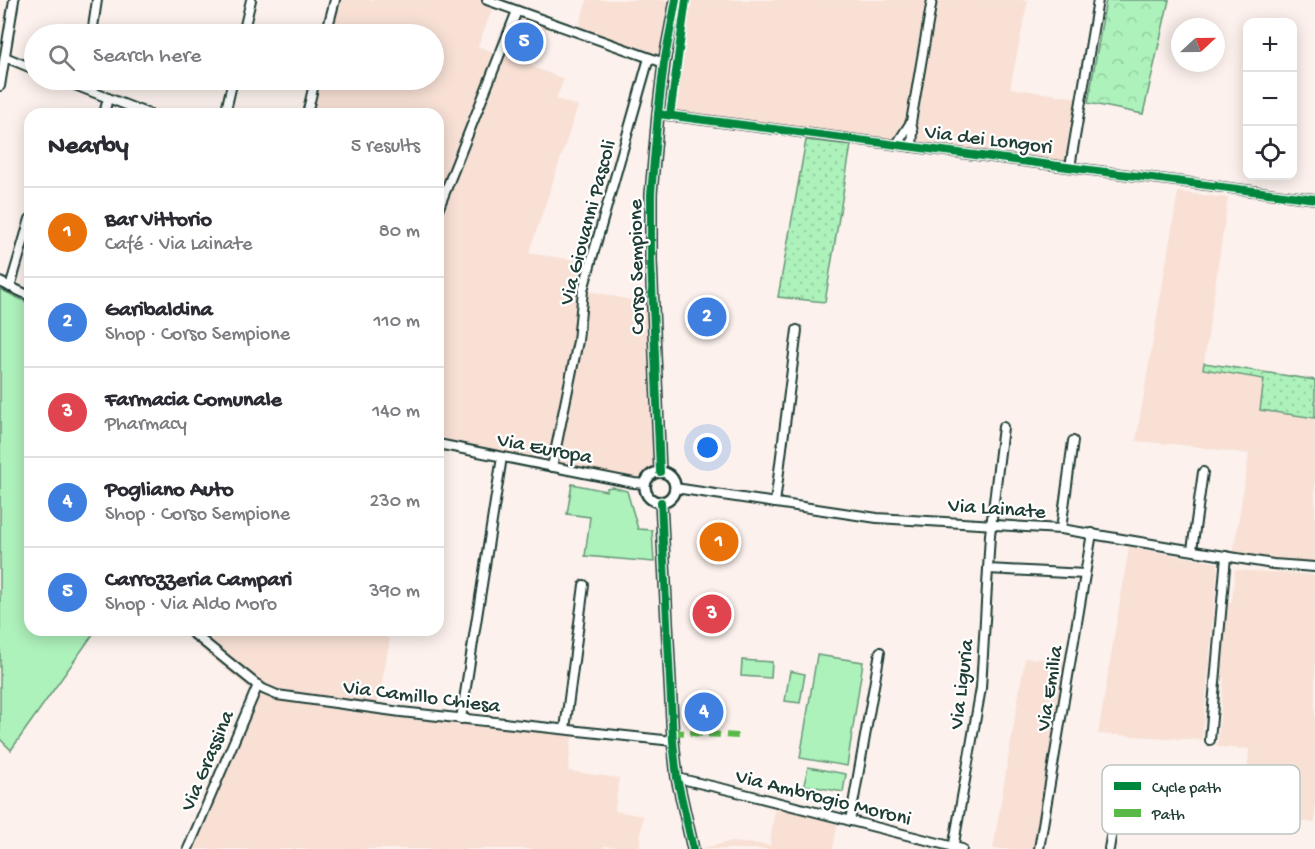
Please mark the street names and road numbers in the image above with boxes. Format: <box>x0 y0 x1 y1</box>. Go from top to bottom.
street label: Via dei Longori <box>922 121 1054 162</box>
street label: Via Giovanni Pascoli <box>555 137 623 309</box>
street label: Corso Sempione <box>625 198 652 335</box>
street label: Via Europa <box>494 429 595 472</box>
street label: Via Lainate <box>946 495 1048 526</box>
street label: Via Liguria <box>945 637 982 732</box>
street label: Via Emilia <box>1032 643 1071 734</box>
street label: Via Camillo Chiesa <box>341 676 503 721</box>
street label: Via Grassina <box>176 706 242 816</box>
street label: Via Ambrogio Moroni <box>732 765 914 833</box>

